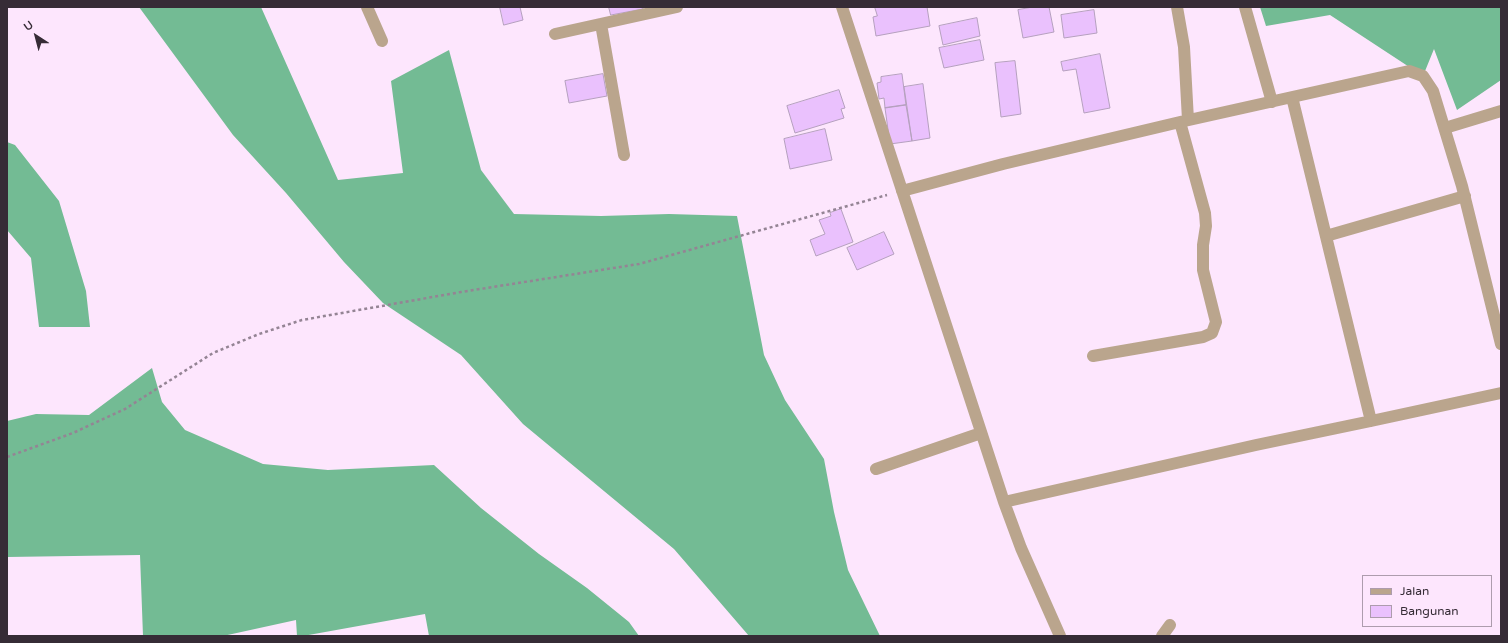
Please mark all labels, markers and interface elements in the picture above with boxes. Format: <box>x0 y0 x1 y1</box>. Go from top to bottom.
north arrow <box>16 16 56 56</box>
text: U <box>21 18 36 34</box>
legend <box>1362 575 1492 627</box>
text: Jalan <box>1400 584 1429 598</box>
text: Bangunan <box>1400 604 1459 618</box>

